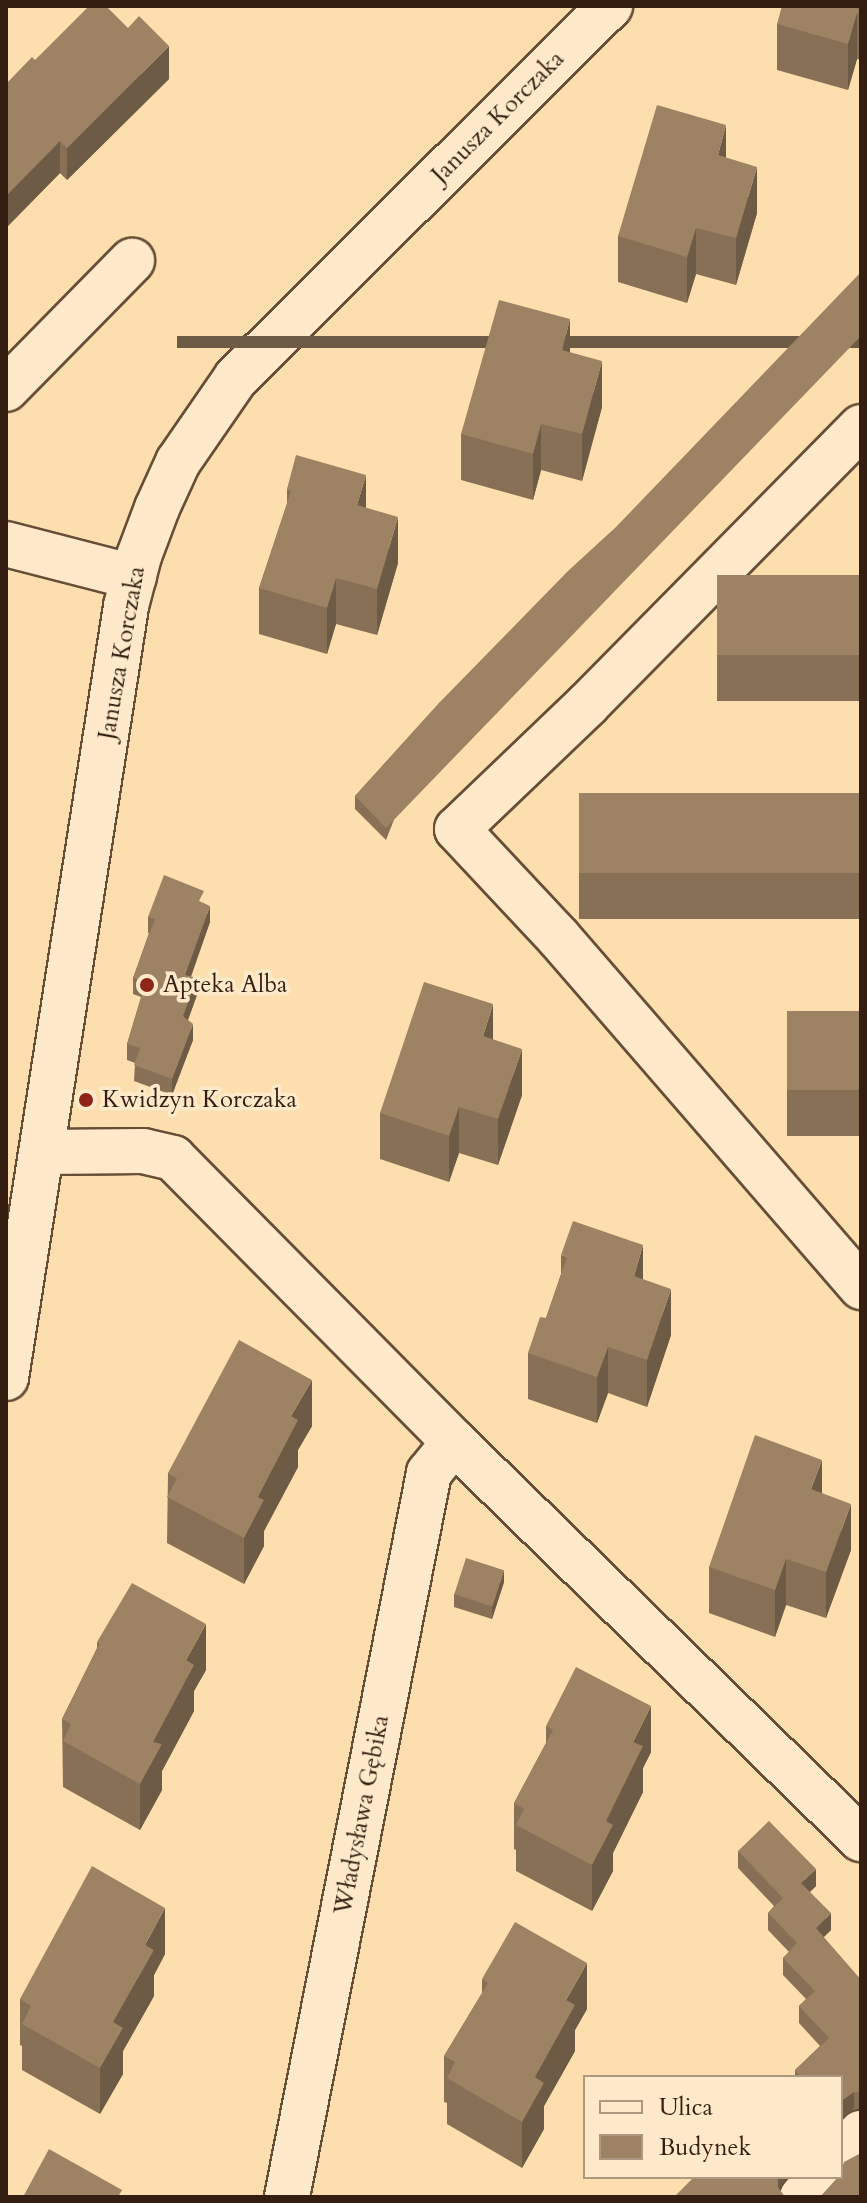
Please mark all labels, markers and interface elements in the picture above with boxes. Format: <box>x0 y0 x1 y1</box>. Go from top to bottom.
street label: Janusza Korczaka <box>426 45 570 189</box>
street label: Janusza Korczaka <box>93 564 151 742</box>
place label: Apteka Alba <box>163 971 287 999</box>
marker: Apteka Alba <box>138 976 156 994</box>
place label: Kwidzyn Korczaka <box>102 1086 297 1114</box>
marker: Kwidzyn Korczaka <box>77 1091 95 1109</box>
street label: Władysława Gębika <box>329 1713 395 1917</box>
legend <box>583 2075 843 2179</box>
text: Ulica <box>659 2091 713 2124</box>
text: Budynek <box>659 2131 751 2164</box>

